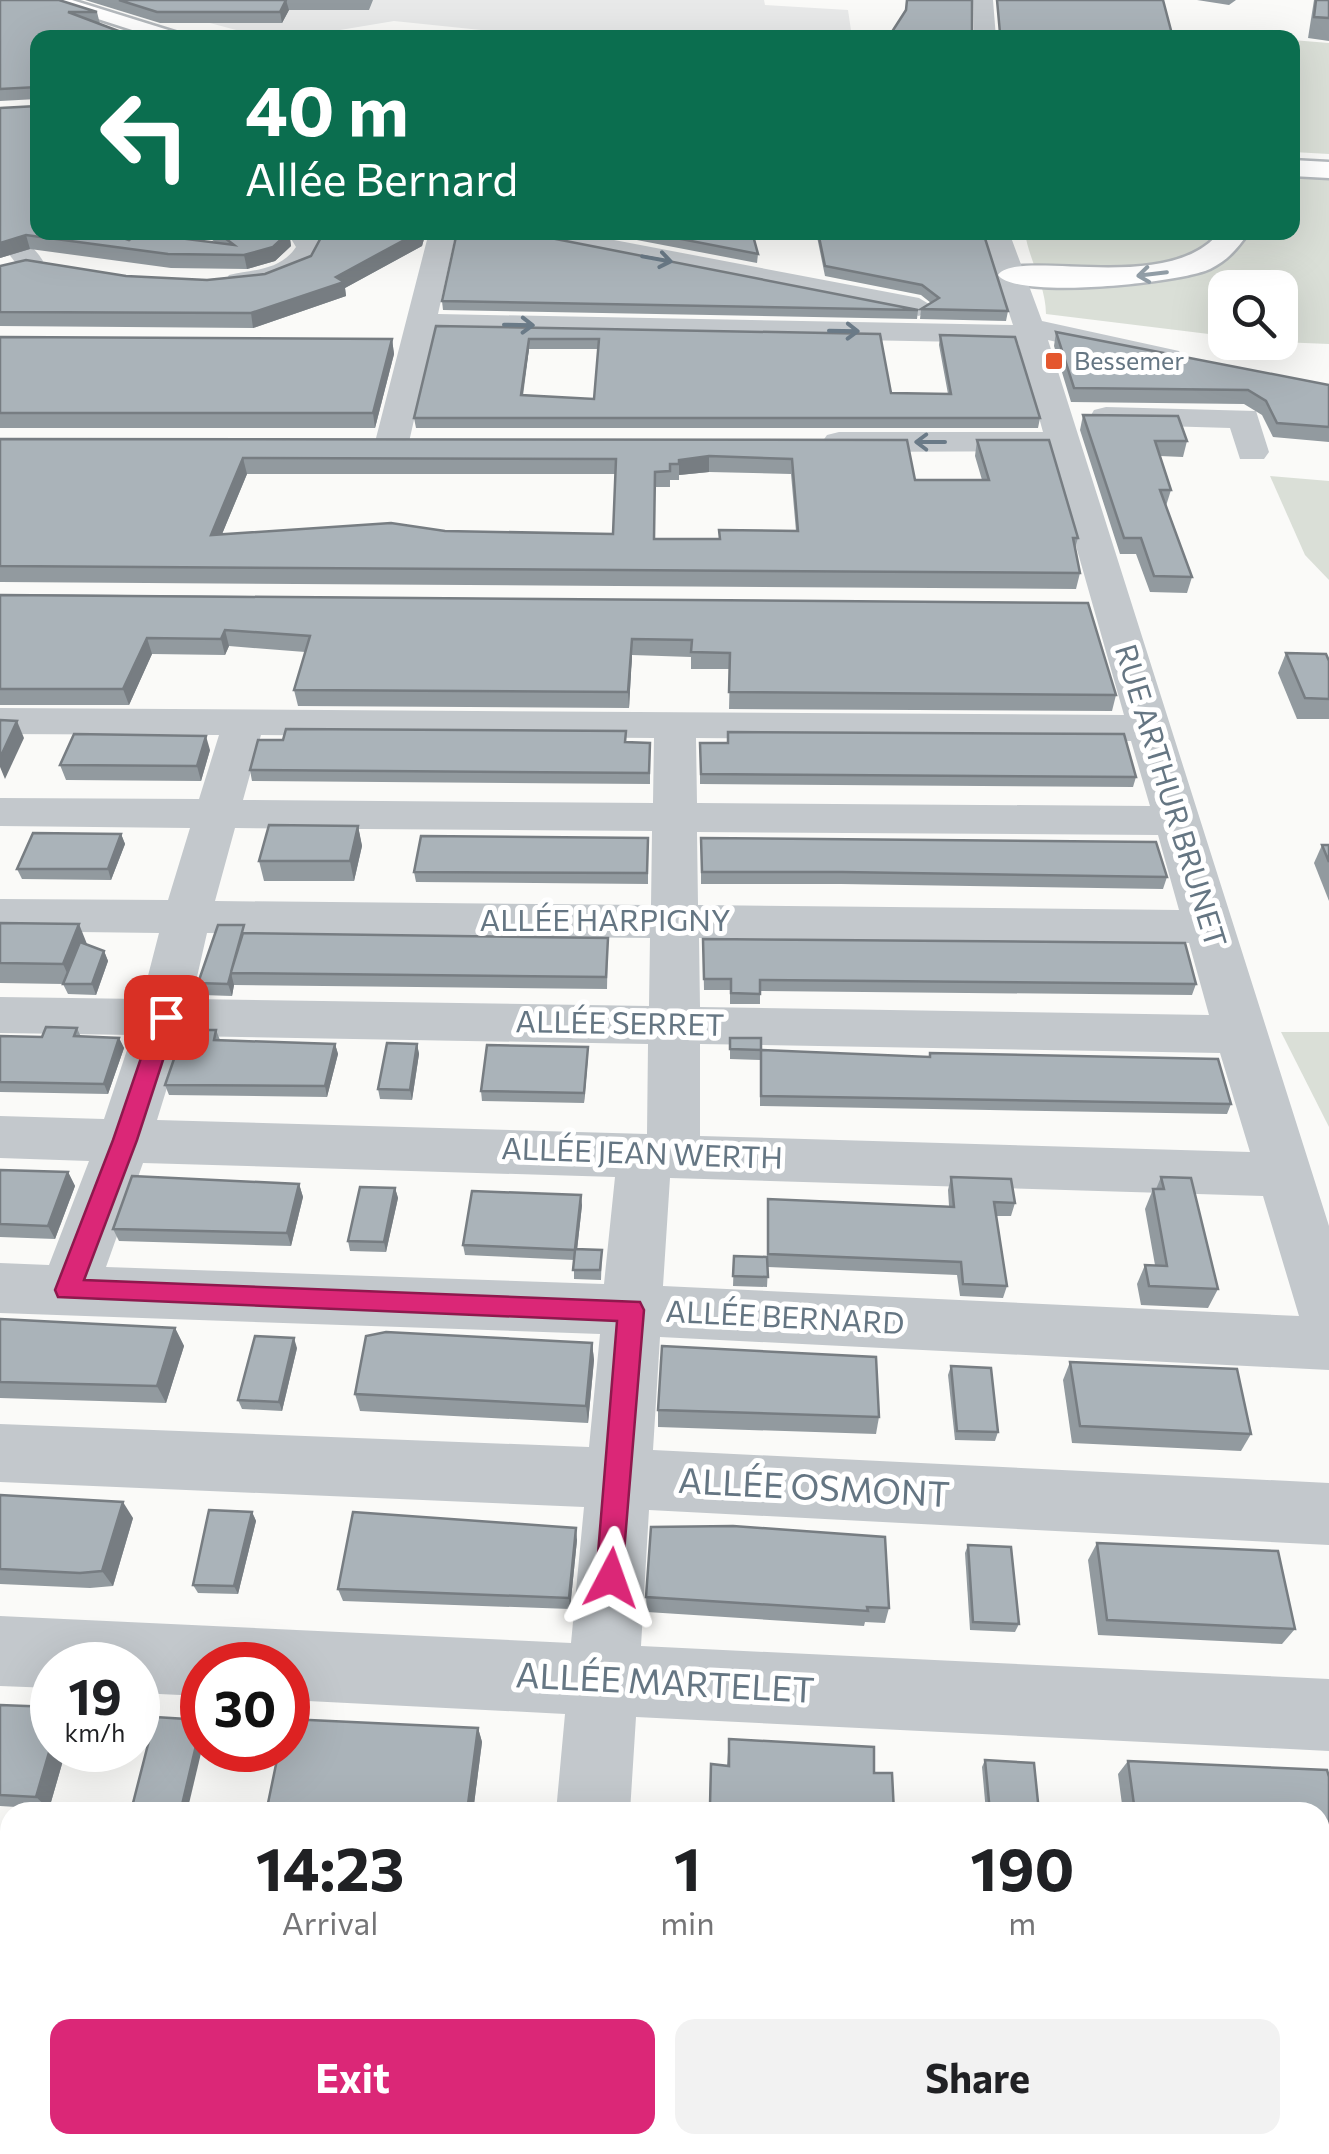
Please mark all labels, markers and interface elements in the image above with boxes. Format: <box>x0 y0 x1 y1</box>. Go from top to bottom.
text: 40 m <box>245 65 409 150</box>
icon: left <box>80 70 210 200</box>
text: Allée Bernard <box>245 150 518 205</box>
one-way arrow <box>640 250 673 269</box>
one-way arrow <box>1136 265 1169 284</box>
map controls <box>1208 270 1298 360</box>
button: search <box>1208 270 1298 360</box>
one-way arrow <box>503 315 535 334</box>
one-way arrow <box>828 321 860 340</box>
place label: Bessemer <box>1074 345 1184 375</box>
marker: Bessemer <box>1043 350 1065 372</box>
one-way arrow <box>914 432 946 452</box>
street label: RUE ARTHUR BRUNET <box>1109 639 1236 951</box>
street label: ALLÉE HARPIGNY <box>479 900 731 937</box>
pin <box>124 975 209 1060</box>
icon: arrive <box>139 990 194 1045</box>
street label: ALLÉE SERRET <box>515 1001 725 1042</box>
street label: ALLÉE JEAN WERTH <box>501 1128 783 1175</box>
street label: ALLÉE BERNARD <box>665 1291 906 1340</box>
street label: ALLÉE OSMONT <box>677 1457 951 1514</box>
position arrow <box>559 1526 663 1630</box>
speed limit sign: 30 <box>180 1642 310 1772</box>
street label: ALLÉE MARTELET <box>515 1651 816 1710</box>
text: 19 <box>68 1664 122 1725</box>
text: km/h <box>65 1717 125 1747</box>
text: 14:23 <box>256 1830 405 1903</box>
text: 1 <box>674 1830 701 1903</box>
text: 190 <box>970 1830 1074 1903</box>
text: Arrival <box>282 1902 379 1942</box>
text: min <box>660 1902 715 1942</box>
text: m <box>1008 1902 1036 1942</box>
button: Exit <box>50 2019 655 2134</box>
button: Share <box>675 2019 1280 2134</box>

